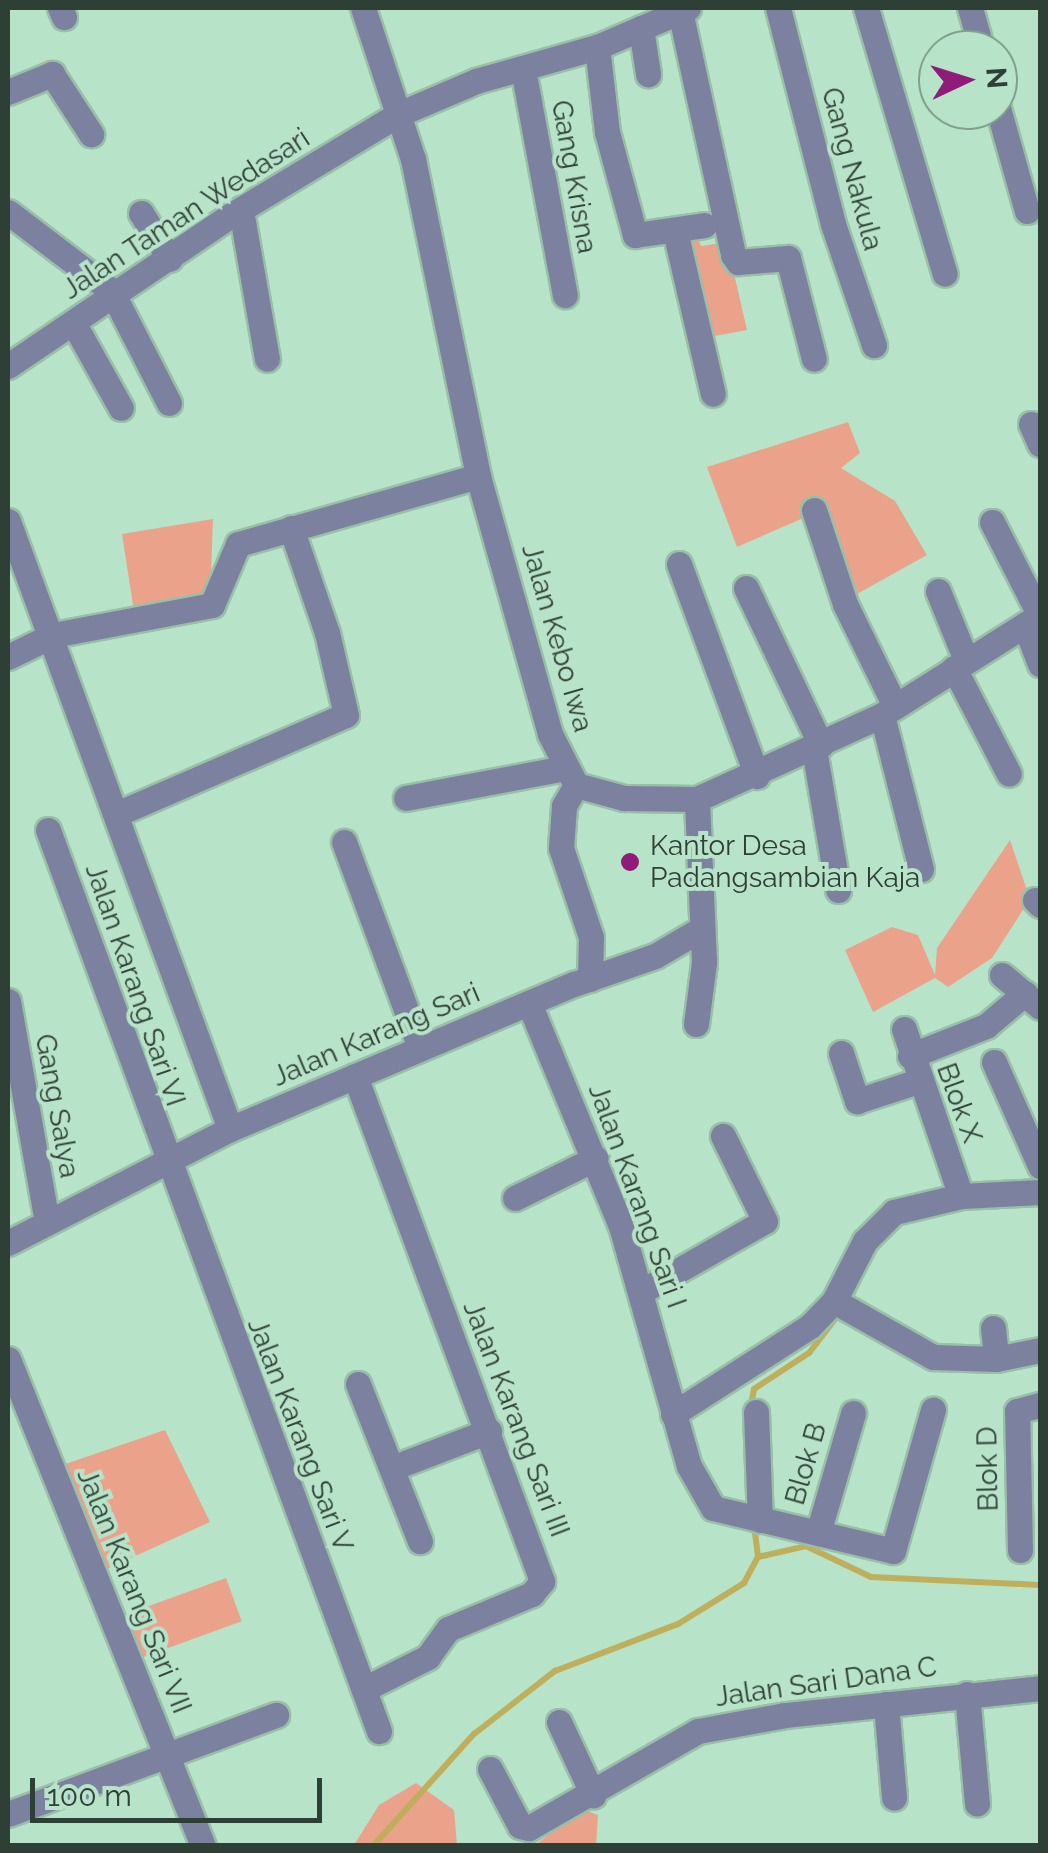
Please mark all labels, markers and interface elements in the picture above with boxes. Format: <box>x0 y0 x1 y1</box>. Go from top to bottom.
north arrow <box>918 30 1018 130</box>
text: N <box>979 66 1014 90</box>
street label: Gang Nakula <box>814 84 890 254</box>
street label: Gang Krisna <box>544 98 604 256</box>
street label: Jalan Taman Wedasari <box>55 121 317 307</box>
street label: Jalan Kebo Iwa <box>514 540 600 736</box>
place label: Kantor Desa Padangsambian Kaja <box>650 829 920 895</box>
marker: Kantor Desa Padangsambian Kaja <box>619 851 641 873</box>
street label: Jalan Karang Sari VI <box>78 859 192 1111</box>
street label: Jalan Karang Sari <box>267 976 485 1094</box>
street label: Gang Salya <box>28 1031 86 1181</box>
street label: Blok X <box>929 1058 989 1148</box>
street label: Jalan Karang Sari I <box>581 1079 693 1313</box>
street label: Jalan Karang Sari III <box>456 1296 576 1542</box>
street label: Jalan Karang Sari V <box>240 1313 360 1557</box>
street label: Blok B <box>778 1419 834 1509</box>
street label: Blok D <box>970 1426 1006 1512</box>
street label: Jalan Karang Sari VII <box>69 1463 199 1719</box>
street label: Jalan Sari Dana C <box>713 1650 939 1714</box>
scale bar <box>35 1758 328 1820</box>
text: 100 m <box>47 1778 132 1813</box>

